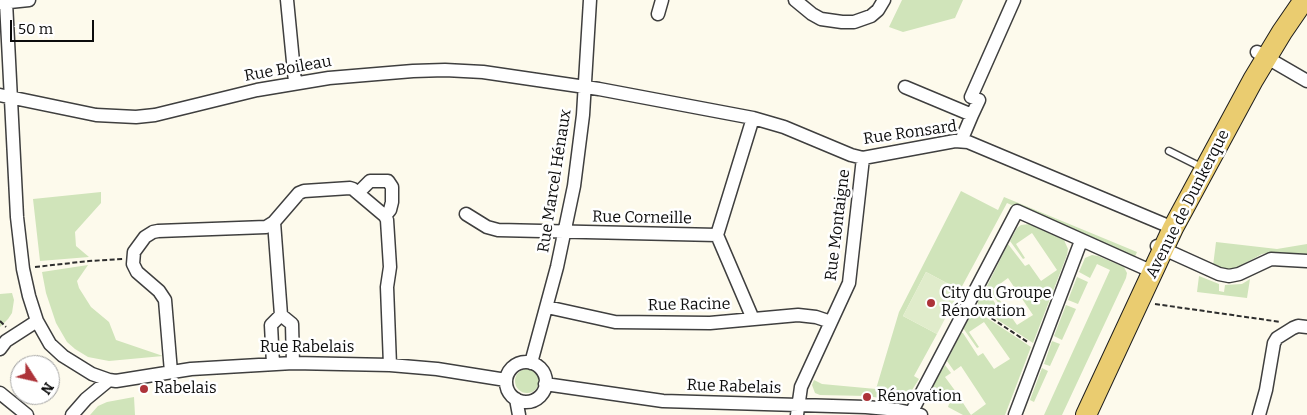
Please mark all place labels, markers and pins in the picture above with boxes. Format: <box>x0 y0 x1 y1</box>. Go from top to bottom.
place label: City du Groupe Rénovation <box>941 284 1051 322</box>
marker: City du Groupe Rénovation <box>925 297 937 309</box>
place label: Rabelais <box>154 379 217 399</box>
marker: Rabelais <box>138 383 150 395</box>
place label: Rénovation <box>877 387 962 407</box>
marker: Rénovation <box>861 391 873 403</box>

